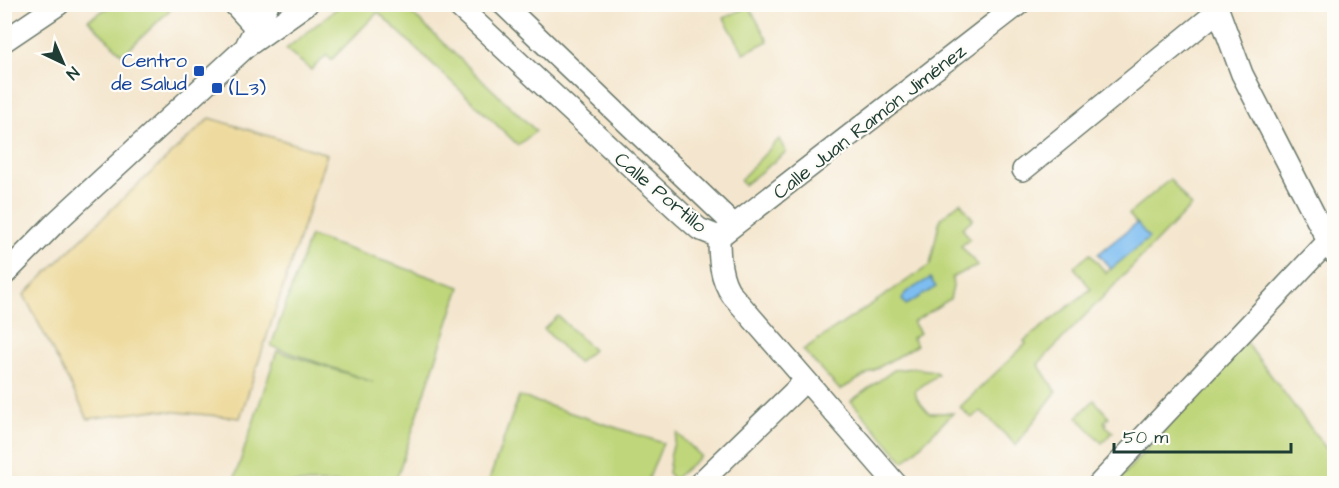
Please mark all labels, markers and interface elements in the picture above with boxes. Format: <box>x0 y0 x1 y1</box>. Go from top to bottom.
north arrow <box>33 33 93 93</box>
street label: Calle Juan Ramón Jiménez <box>767 37 972 206</box>
place label: Centro de Salud <box>111 47 187 98</box>
text: N <box>61 62 84 84</box>
marker: Centro de Salud <box>192 64 206 78</box>
place label: (L3) <box>229 75 266 103</box>
marker: (L3) <box>210 81 224 95</box>
street label: Calle Portillo <box>608 146 713 240</box>
scale bar <box>1114 416 1291 454</box>
text: 50 m <box>1123 425 1168 450</box>

